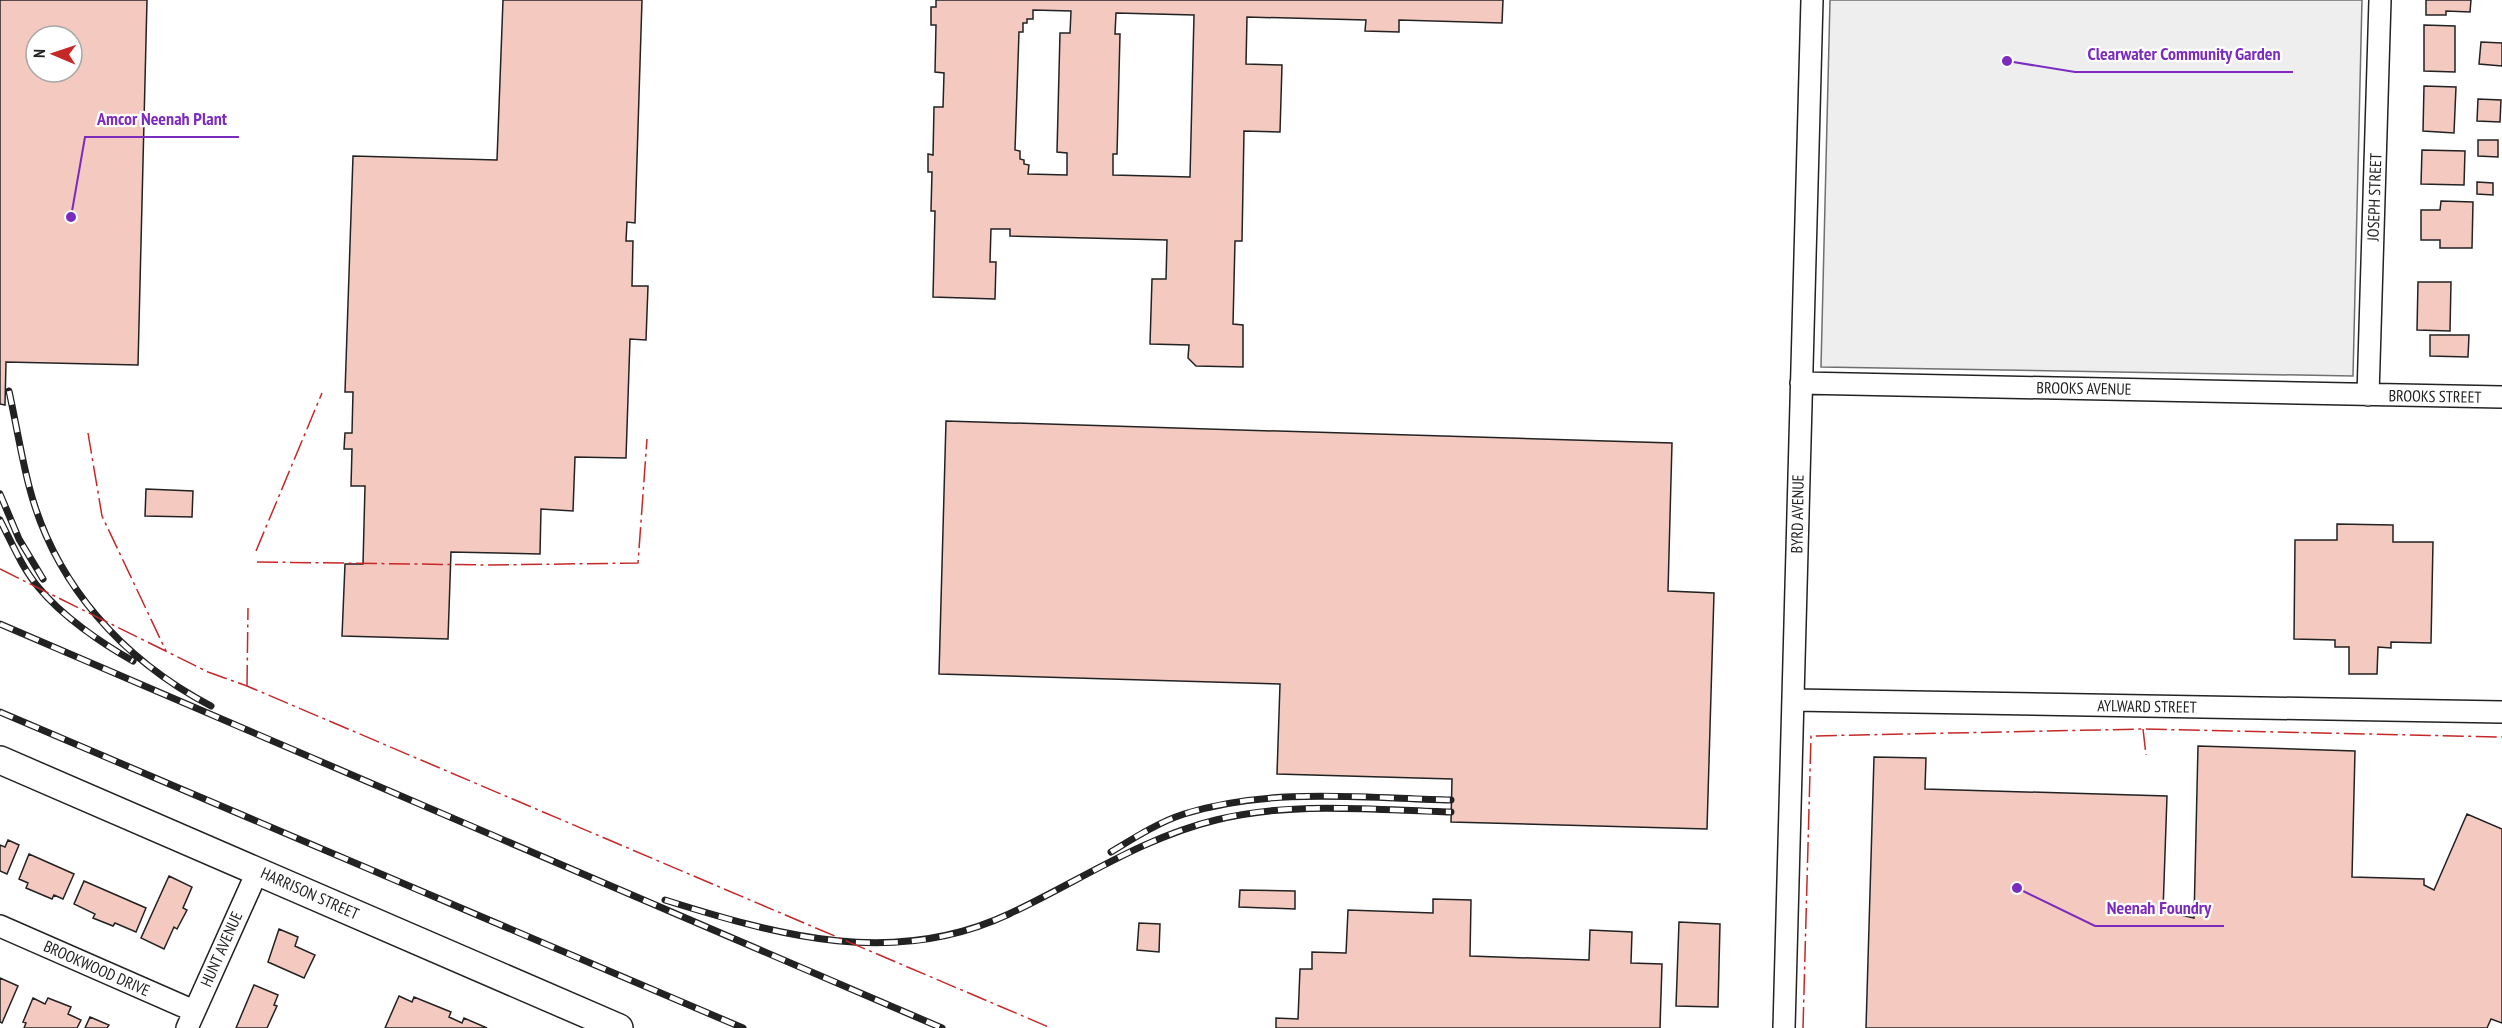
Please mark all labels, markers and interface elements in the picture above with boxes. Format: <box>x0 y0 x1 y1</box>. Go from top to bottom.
north arrow <box>24 24 84 84</box>
callout: Clearwater Community Garden <box>2075 36 2293 72</box>
text: Clearwater Community Garden <box>2087 42 2281 65</box>
text: N <box>29 49 49 58</box>
callout: Amcor Neenah Plant <box>85 101 239 137</box>
text: Amcor Neenah Plant <box>96 107 228 130</box>
street label: JOSEPH STREET <box>2362 153 2386 242</box>
street label: BROOKS AVENUE <box>2036 377 2132 399</box>
street label: BROOKS STREET <box>2388 385 2482 407</box>
street label: BYRD AVENUE <box>1786 474 1808 554</box>
street label: AYLWARD STREET <box>2097 695 2197 717</box>
street label: HARRISON STREET <box>258 862 362 924</box>
callout: Neenah Foundry <box>2095 890 2224 926</box>
text: Neenah Foundry <box>2107 896 2212 919</box>
street label: HUNT AVENUE <box>196 908 246 990</box>
street label: BROOKWOOD DRIVE <box>41 936 153 1000</box>

